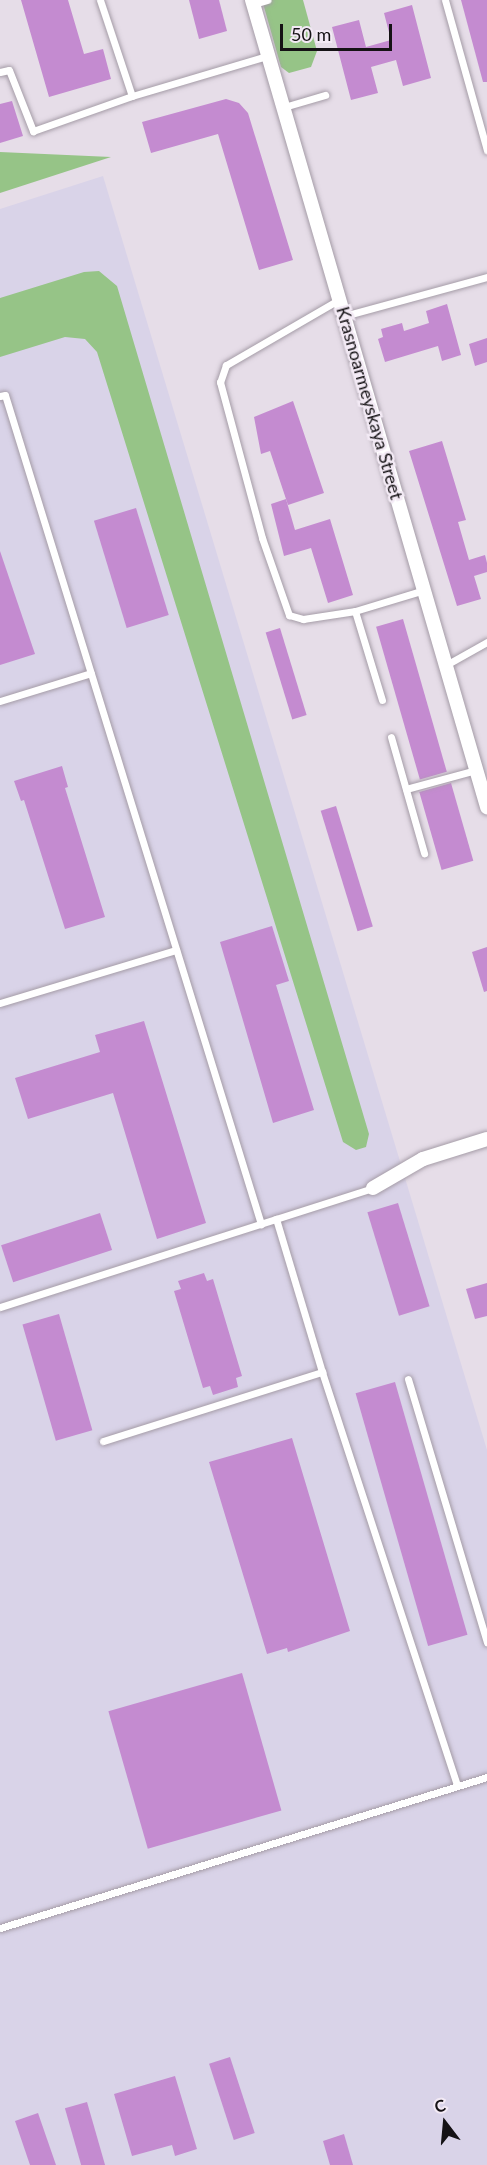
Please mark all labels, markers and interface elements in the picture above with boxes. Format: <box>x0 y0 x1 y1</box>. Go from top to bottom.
scale bar <box>283 12 396 50</box>
text: 50 m <box>291 23 331 45</box>
street label: Krasnoarmeyskaya Street <box>332 304 408 502</box>
north arrow <box>415 2093 475 2153</box>
text: С <box>432 2095 448 2116</box>

